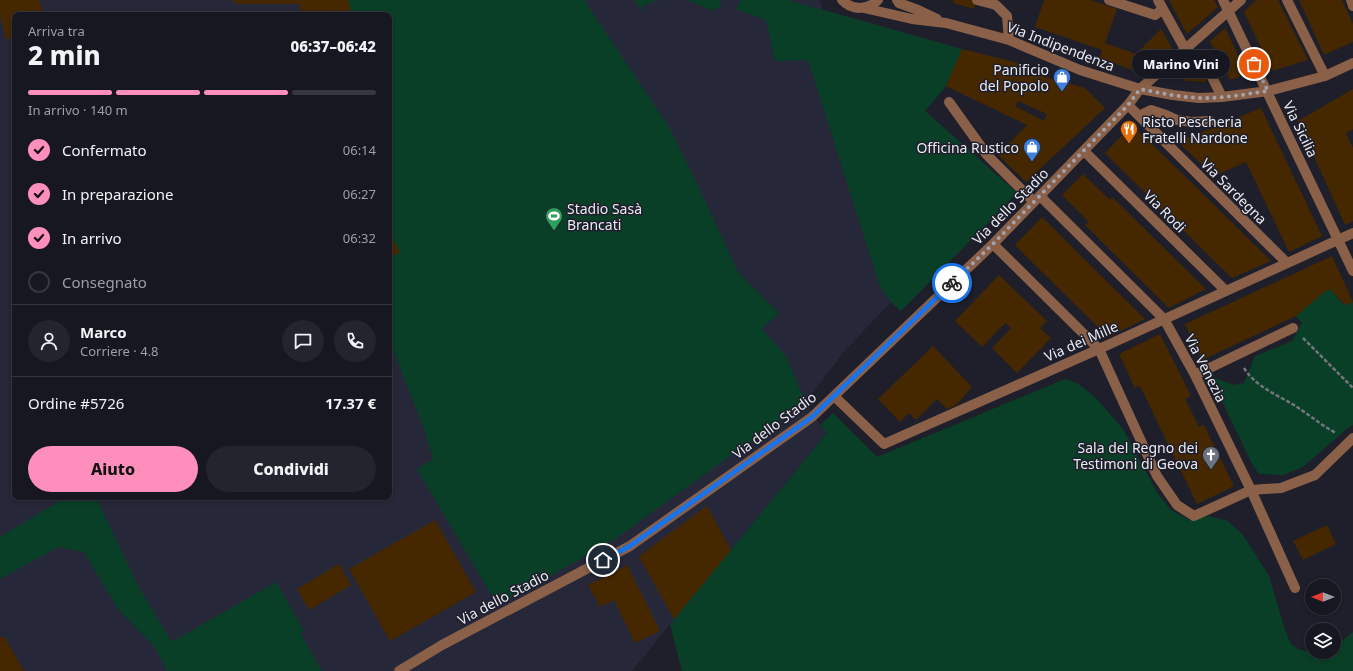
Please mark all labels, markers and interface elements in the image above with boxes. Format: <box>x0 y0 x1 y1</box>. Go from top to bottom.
street label: Via Indipendenza <box>1004 17 1118 75</box>
text: Arriva tra <box>28 22 85 40</box>
text: 06:37–06:42 <box>291 36 376 56</box>
text: 2 min <box>28 37 101 73</box>
pin <box>1237 47 1271 81</box>
callout: Marino Vini <box>1132 50 1230 78</box>
icon: bag <box>1243 53 1265 75</box>
text: Marino Vini <box>1143 55 1219 73</box>
place label: Panificio del Popolo <box>979 60 1049 95</box>
shop icon: Panificio del Popolo <box>1052 67 1072 92</box>
street label: Via Sicilia <box>1279 98 1323 160</box>
text: In arrivo · 140 m <box>28 101 128 119</box>
place label: Risto Pescheria Fratelli Nardone <box>1142 112 1248 147</box>
restaurant icon: Risto Pescheria Fratelli Nardone <box>1119 119 1139 144</box>
shop icon: Officina Rustico <box>1022 137 1042 162</box>
place label: Officina Rustico <box>916 138 1019 157</box>
icon: check <box>28 139 50 161</box>
text: Confermato <box>62 140 147 160</box>
text: 06:14 <box>343 141 376 159</box>
street label: Via Sardegna <box>1197 154 1271 228</box>
street label: Via dello Stadio <box>968 164 1052 248</box>
icon: check <box>28 183 50 205</box>
text: In preparazione <box>62 184 174 204</box>
text: 06:27 <box>343 185 376 203</box>
street label: Via Rodi <box>1140 186 1190 236</box>
place label: Stadio Sasà Brancati <box>567 199 642 234</box>
sports icon: Stadio Sasà Brancati <box>544 206 564 231</box>
icon: check <box>28 227 50 249</box>
text: In arrivo <box>62 228 122 248</box>
text: 06:32 <box>343 229 376 247</box>
courier <box>932 263 972 303</box>
text: Consegnato <box>62 272 147 292</box>
icon: bike <box>941 272 963 294</box>
street label: Via dei Mille <box>1041 316 1121 366</box>
button: person <box>28 320 70 362</box>
button: chat <box>282 320 324 362</box>
button: phone <box>334 320 376 362</box>
text: Marco <box>80 322 127 342</box>
street label: Via Venezia <box>1181 331 1231 405</box>
text: Corriere · 4.8 <box>80 342 159 360</box>
street label: Via dello Stadio <box>728 387 820 463</box>
text: Ordine #5726 <box>28 393 124 413</box>
text: 17.37 € <box>325 393 376 413</box>
place label: Sala del Regno dei Testimoni di Geova <box>1073 438 1198 473</box>
church icon: Sala del Regno dei Testimoni di Geova <box>1201 445 1221 470</box>
button: Aiuto <box>28 446 198 492</box>
button: Condividi <box>206 446 376 492</box>
pin <box>586 543 620 577</box>
icon: home <box>592 549 614 571</box>
street label: Via dello Stadio <box>454 565 552 629</box>
north arrow <box>1305 579 1341 615</box>
map controls <box>1305 579 1341 659</box>
button: layers <box>1305 623 1341 659</box>

